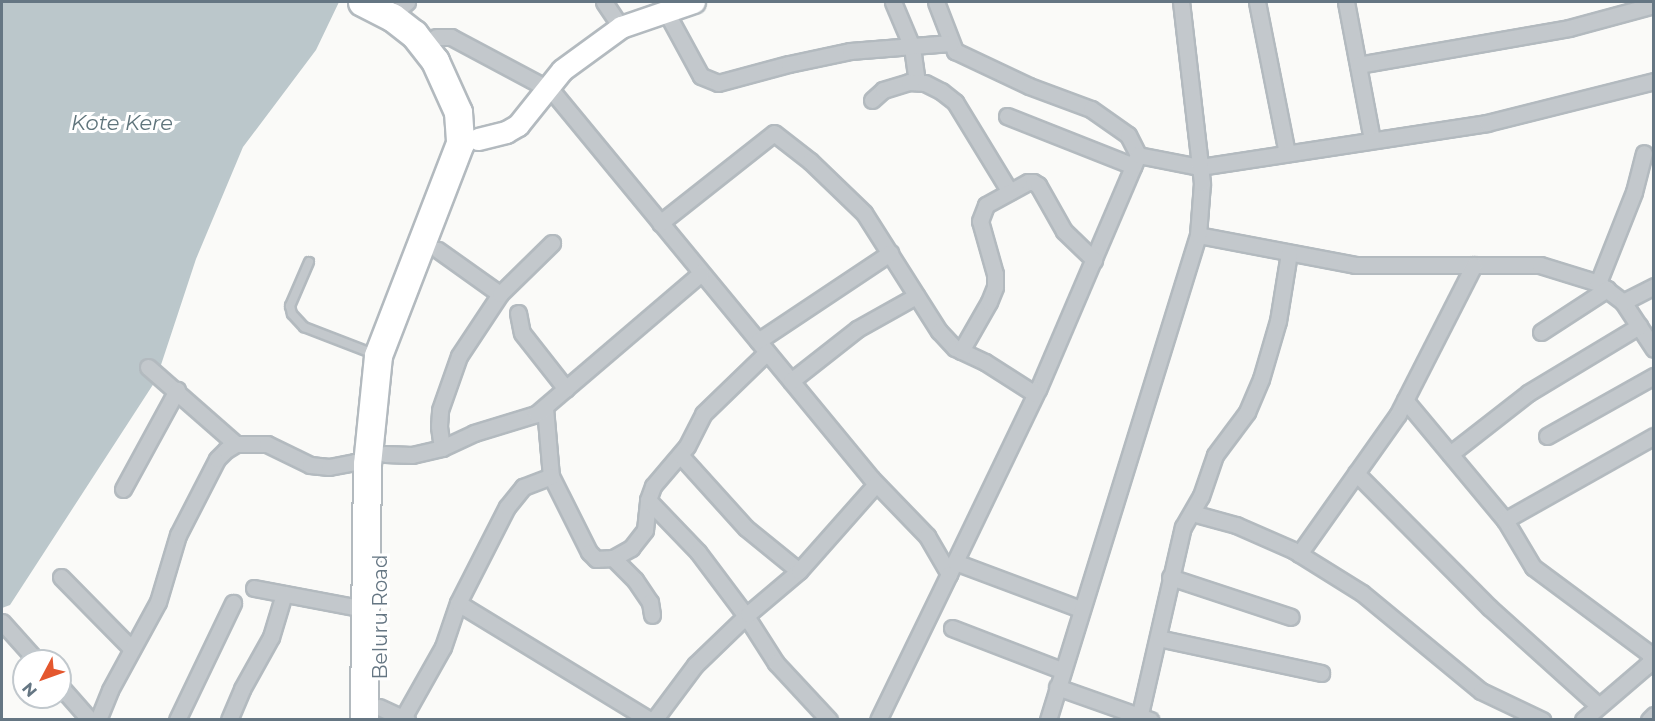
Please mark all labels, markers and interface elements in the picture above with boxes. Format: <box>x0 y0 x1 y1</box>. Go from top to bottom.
water label: Kote Kere <box>71 110 173 136</box>
street label: Beluru Road <box>368 555 392 679</box>
north arrow <box>12 649 72 709</box>
text: N <box>18 679 41 701</box>

